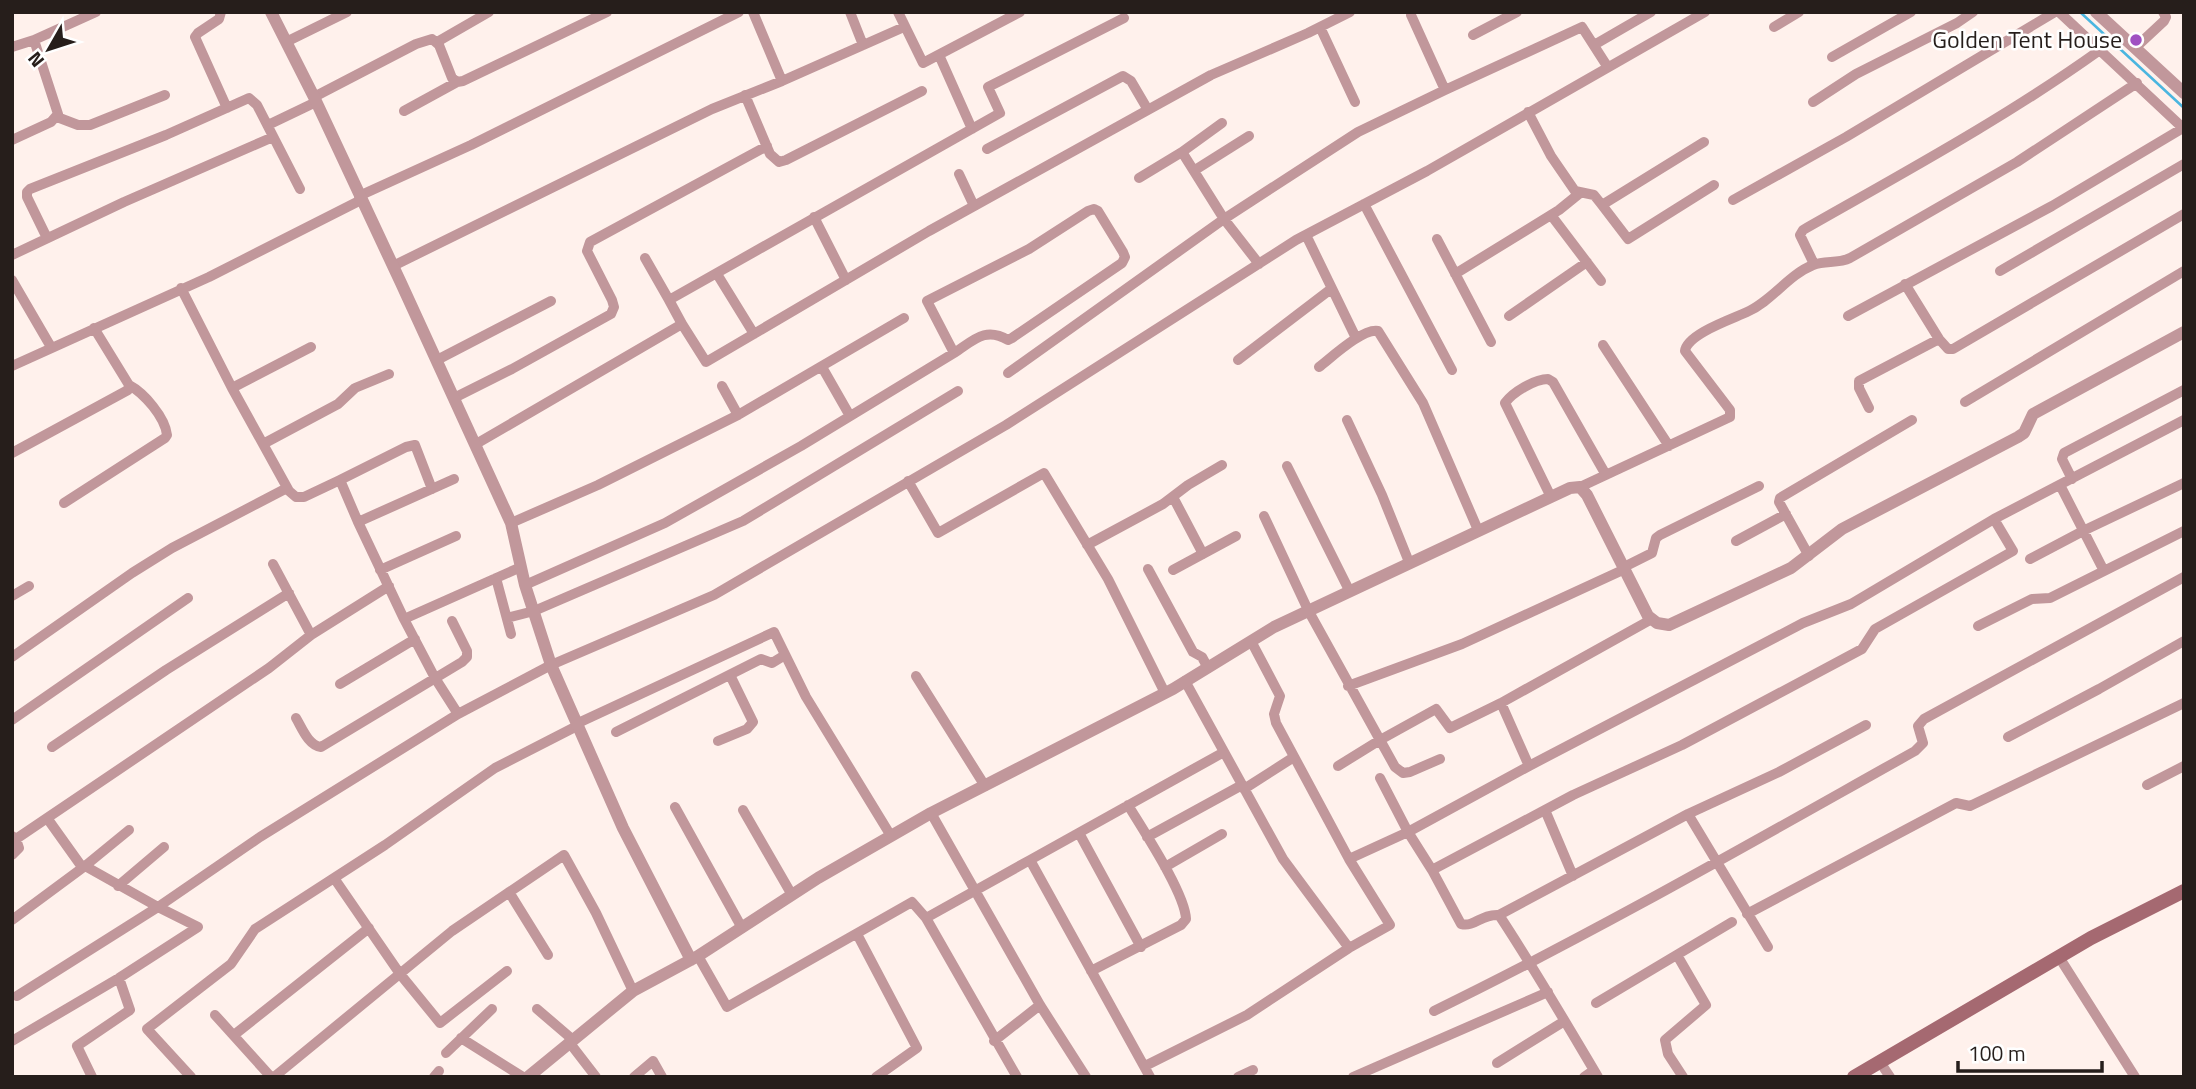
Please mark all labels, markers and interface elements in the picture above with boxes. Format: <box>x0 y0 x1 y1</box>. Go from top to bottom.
north arrow <box>14 14 84 84</box>
place label: Golden Tent House <box>1932 21 2122 57</box>
marker: Golden Tent House <box>2128 32 2144 48</box>
text: N <box>20 46 51 74</box>
scale bar <box>1958 1030 2102 1074</box>
text: 100 m <box>1968 1037 2025 1069</box>

